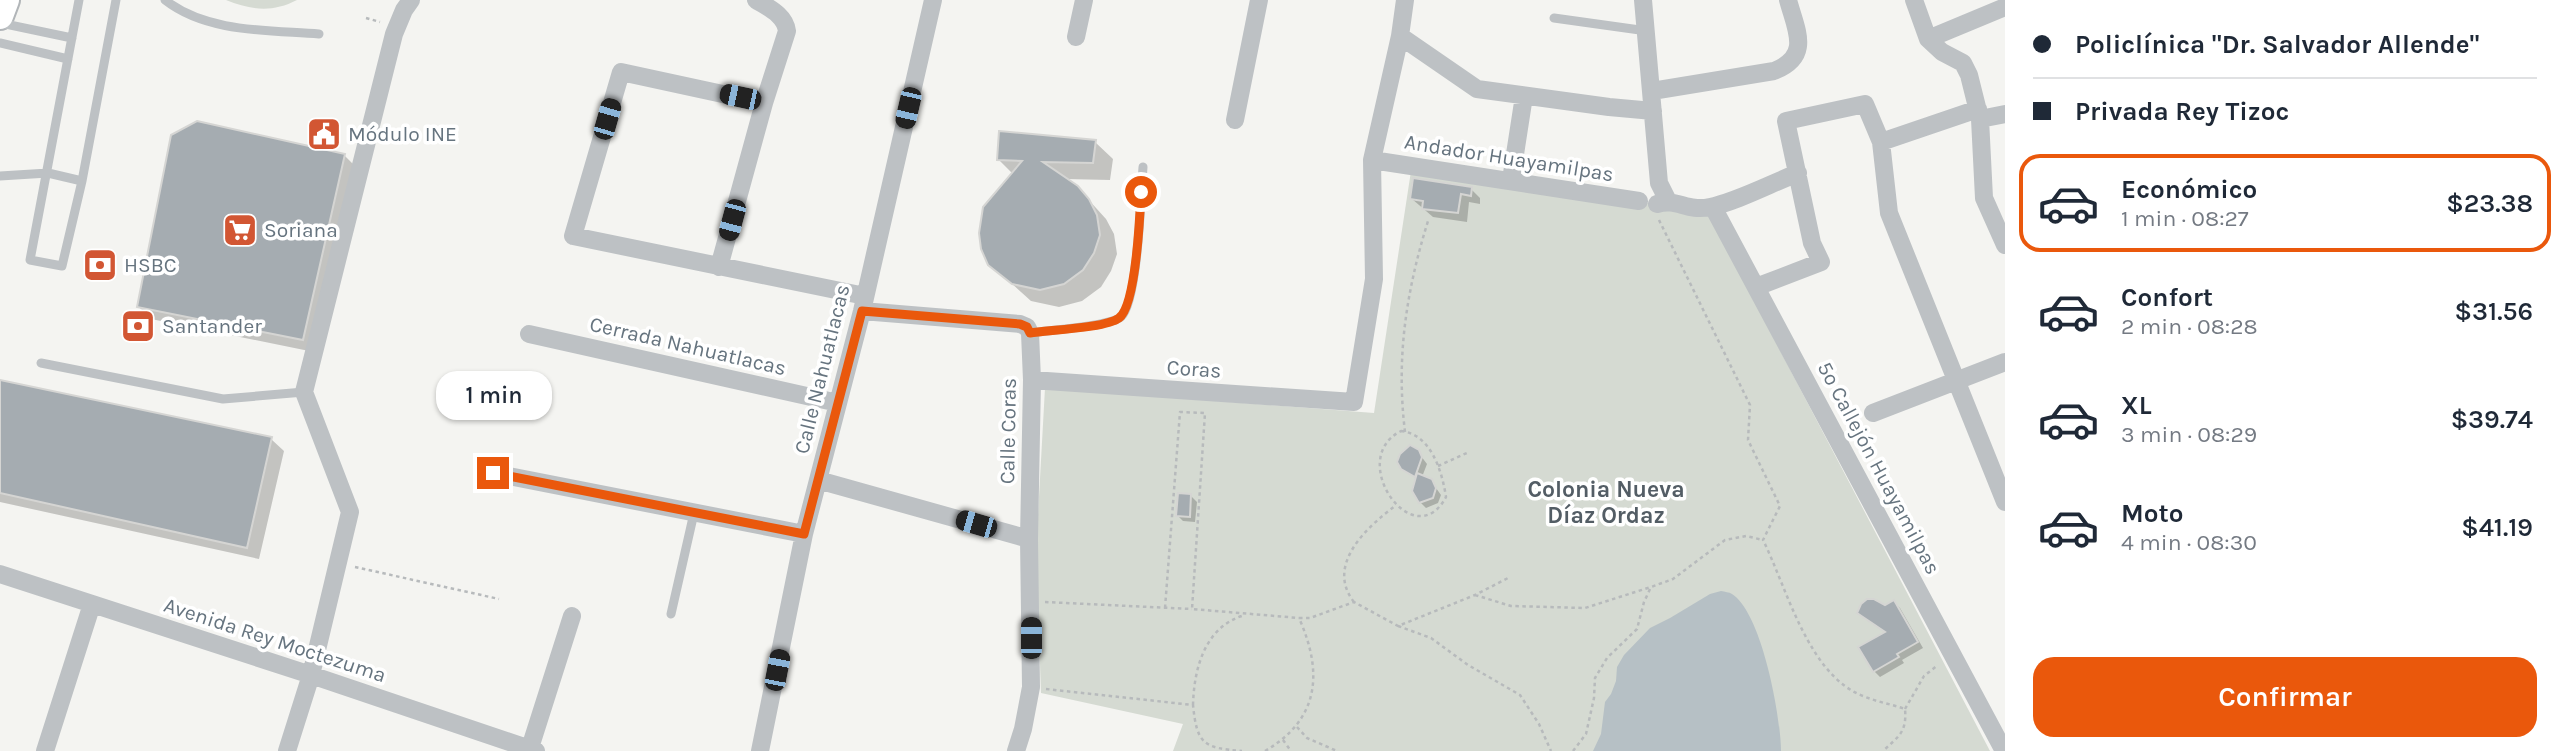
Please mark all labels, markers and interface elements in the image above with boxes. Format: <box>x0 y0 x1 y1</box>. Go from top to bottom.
text: Policlínica "Dr. Salvador Allende" <box>2075 29 2480 60</box>
car <box>718 82 763 112</box>
car <box>894 85 923 131</box>
car <box>592 96 623 142</box>
text: Privada Rey Tizoc <box>2075 96 2289 127</box>
public building icon: Módulo INE <box>305 115 343 153</box>
place label: Módulo INE <box>348 122 457 146</box>
street label: Andador Huayamilpas <box>1403 130 1615 186</box>
icon: car <box>2037 172 2100 235</box>
text: Económico <box>2121 174 2257 205</box>
route start <box>1125 176 1157 208</box>
text: $23.38 <box>2446 188 2533 219</box>
car <box>717 197 748 243</box>
text: 1 min · 08:27 <box>2121 205 2249 232</box>
supermarket icon: Soriana <box>221 211 259 249</box>
place label: Soriana <box>264 218 338 242</box>
bank icon: HSBC <box>81 246 119 284</box>
place label: HSBC <box>124 253 177 277</box>
icon: car <box>2037 280 2100 343</box>
street label: Calle Nahuatlacas <box>789 282 855 456</box>
text: Confort <box>2121 282 2213 313</box>
text: $31.56 <box>2455 296 2533 327</box>
bank icon: Santander <box>119 307 157 345</box>
street label: Cerrada Nahuatlacas <box>587 312 789 380</box>
text: 2 min · 08:28 <box>2121 313 2258 340</box>
place label: Santander <box>162 314 262 338</box>
street label: Coras <box>1166 355 1222 383</box>
street label: 5º Callejón Huayamilpas <box>1813 358 1945 578</box>
callout: 1 min <box>435 372 551 420</box>
street label: Calle Coras <box>995 378 1021 484</box>
text: 1 min <box>465 382 523 409</box>
icon: car <box>2037 388 2100 451</box>
text: XL <box>2121 390 2152 421</box>
text: $39.74 <box>2451 404 2533 435</box>
text: 3 min · 08:29 <box>2121 421 2257 448</box>
route end <box>477 457 509 489</box>
district label: Colonia Nueva Díaz Ordaz <box>1527 476 1685 529</box>
icon: car <box>2037 496 2100 559</box>
text: Moto <box>2121 498 2183 529</box>
car <box>953 508 1000 540</box>
text: $41.19 <box>2461 512 2533 543</box>
text: 4 min · 08:30 <box>2121 529 2257 556</box>
street label: Avenida Rey Moctezuma <box>161 593 389 687</box>
car <box>1021 617 1042 659</box>
car <box>763 647 792 693</box>
button: Confirmar <box>2033 657 2537 737</box>

